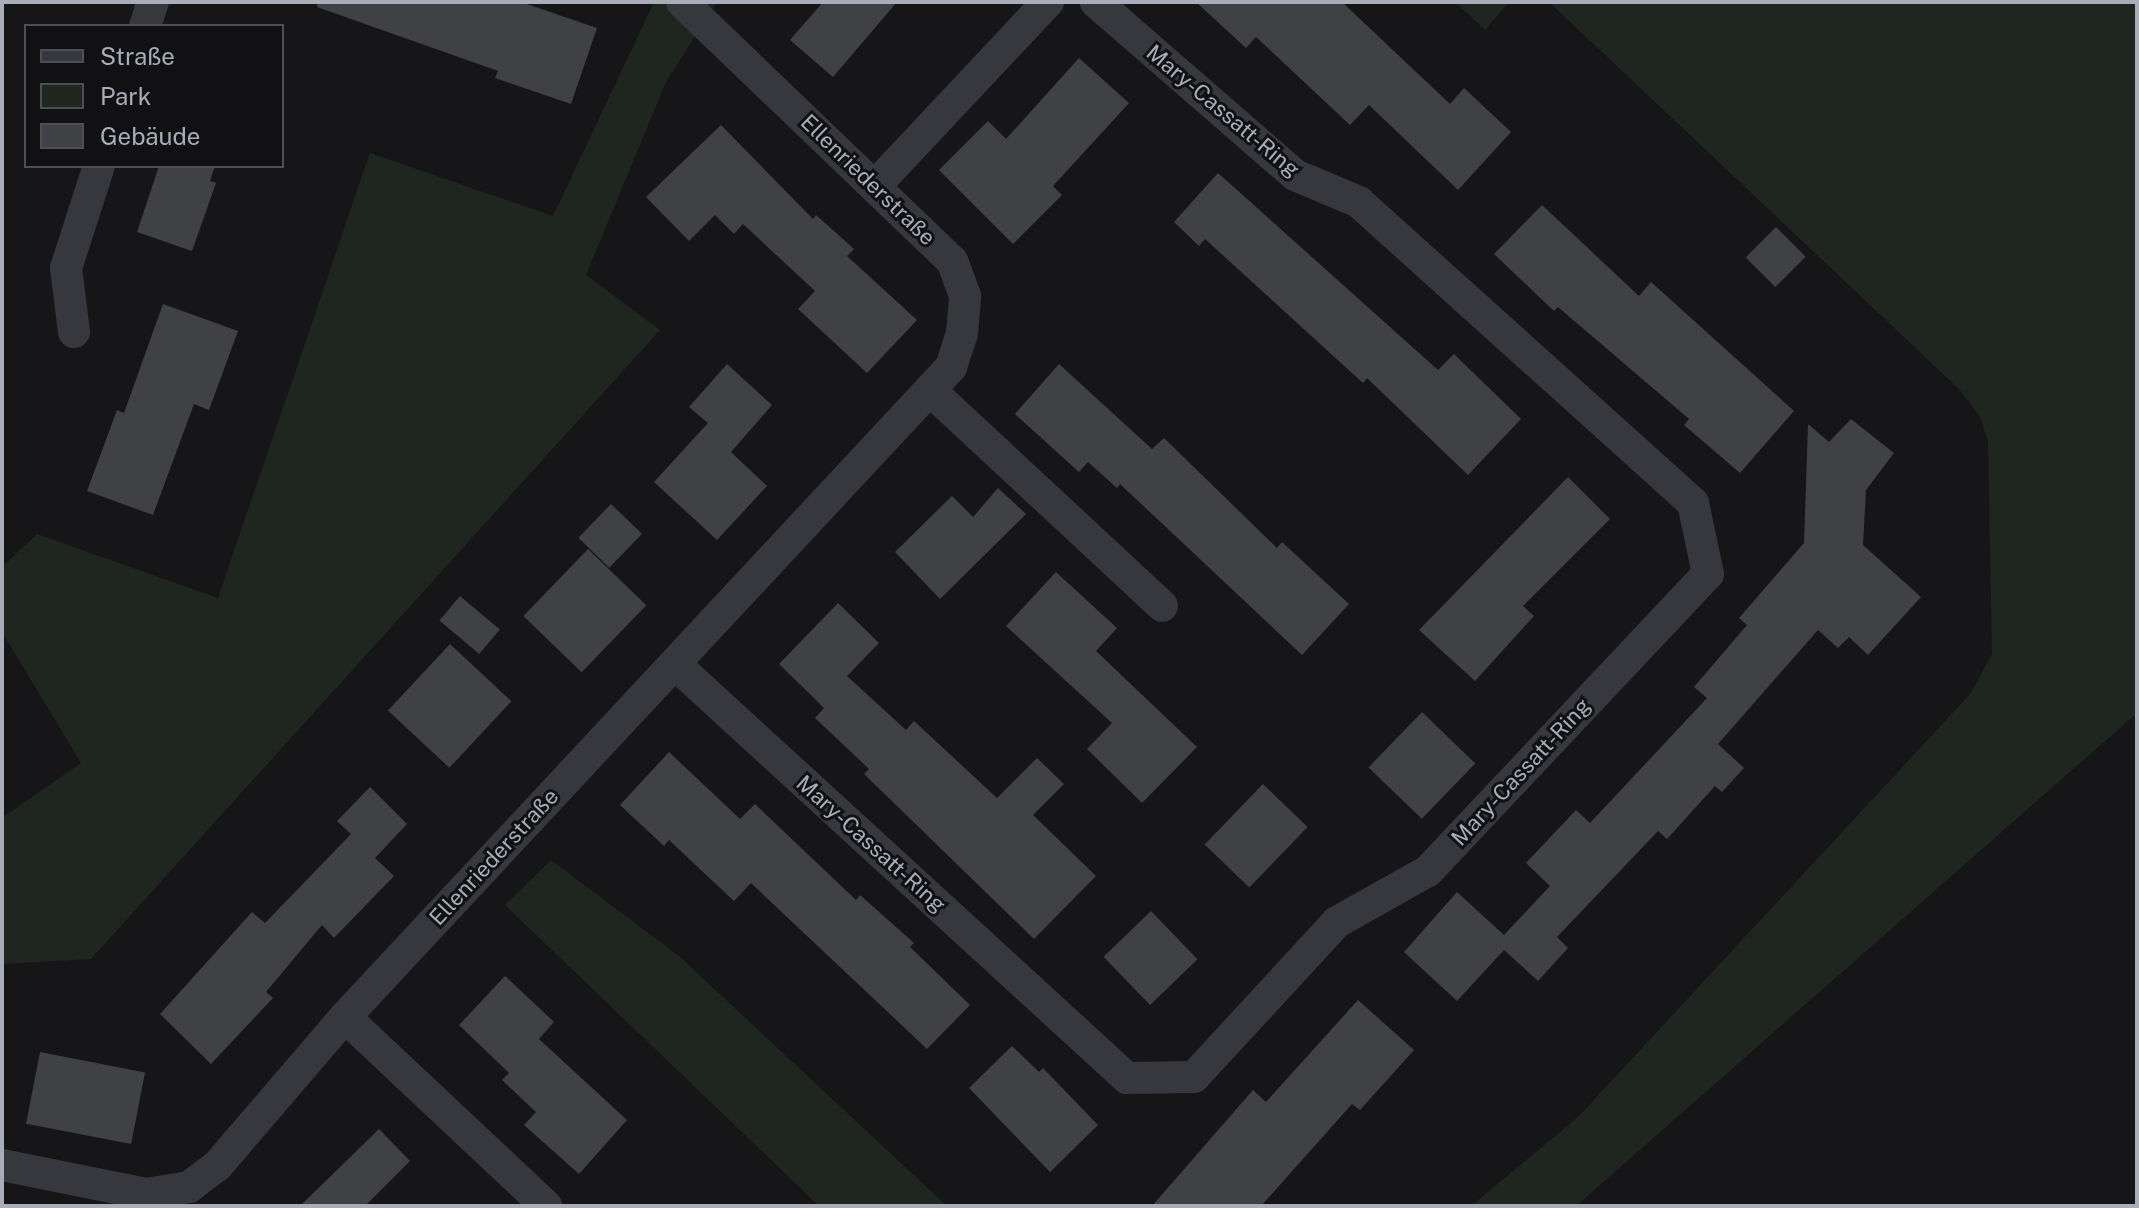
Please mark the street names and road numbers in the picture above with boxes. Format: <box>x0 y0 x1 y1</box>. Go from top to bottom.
street label: Mary-Cassatt-Ring <box>1141 39 1305 183</box>
street label: Ellenriederstraße <box>795 109 941 251</box>
street label: Mary-Cassatt-Ring <box>1446 693 1596 851</box>
street label: Mary-Cassatt-Ring <box>791 770 951 918</box>
street label: Ellenriederstraße <box>424 783 564 931</box>

